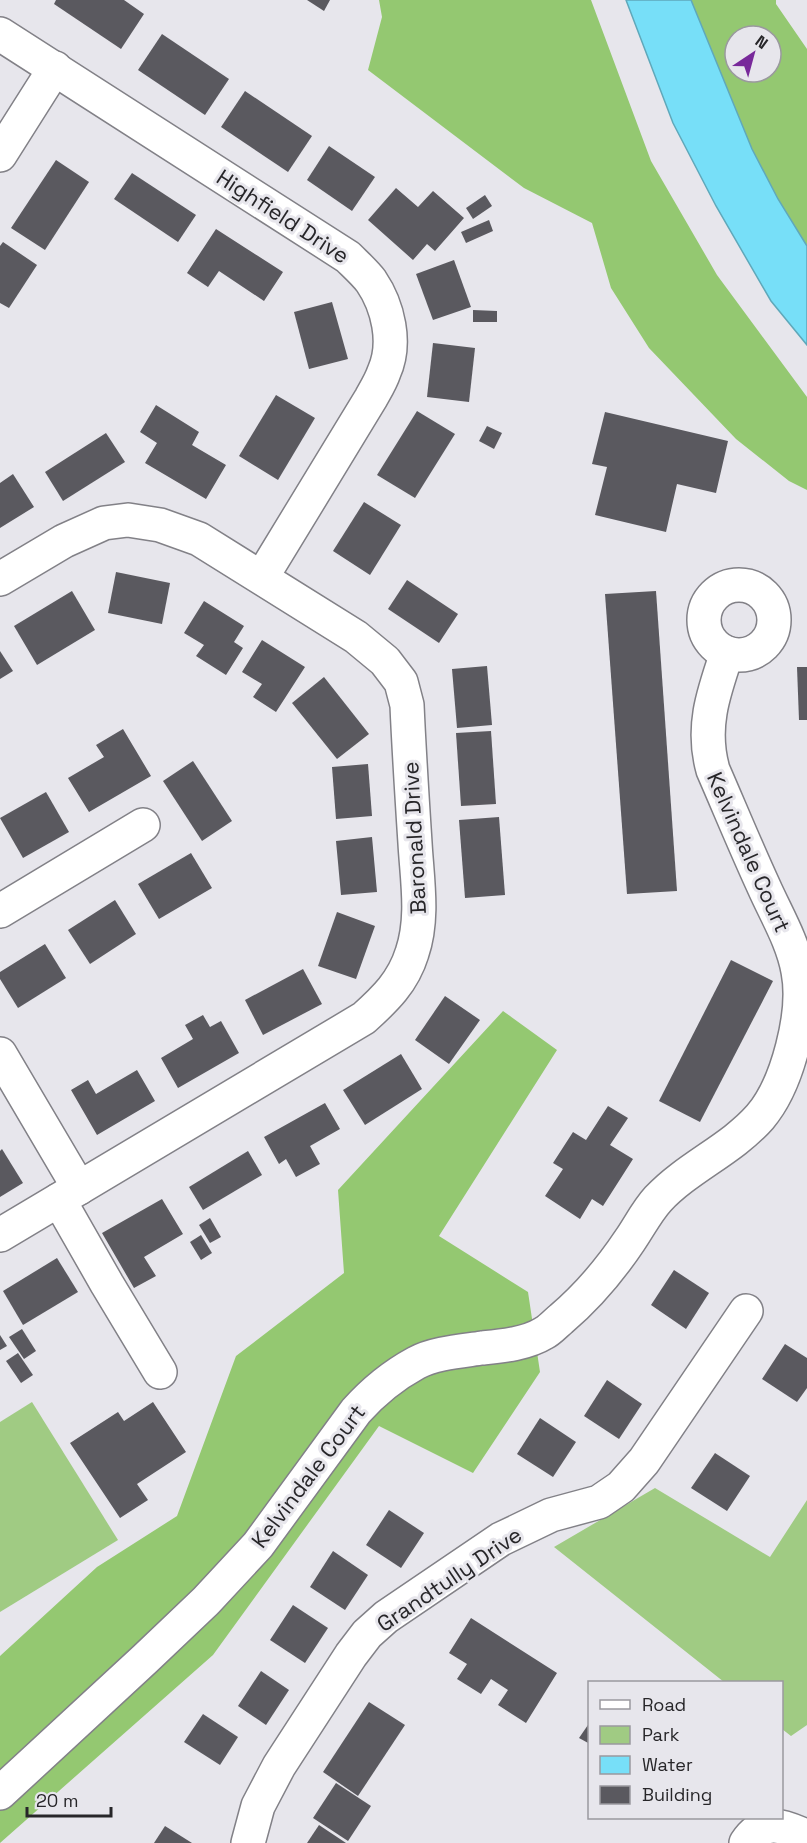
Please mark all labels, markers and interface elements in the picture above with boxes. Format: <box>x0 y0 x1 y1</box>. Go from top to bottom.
north arrow <box>723 24 783 84</box>
text: N <box>751 31 772 54</box>
street label: Highfield Drive <box>211 163 355 269</box>
street label: Baronald Drive <box>396 761 432 915</box>
street label: Kelvindale Court <box>701 767 797 937</box>
street label: Kelvindale Court <box>245 1399 371 1553</box>
street label: Grandtully Drive <box>371 1520 527 1638</box>
legend <box>588 1681 783 1819</box>
text: Road <box>642 1693 686 1716</box>
text: Park <box>642 1723 680 1746</box>
text: Water <box>642 1753 693 1776</box>
scale bar <box>27 1780 111 1818</box>
text: Building <box>642 1783 712 1806</box>
text: 20 m <box>36 1789 79 1812</box>

